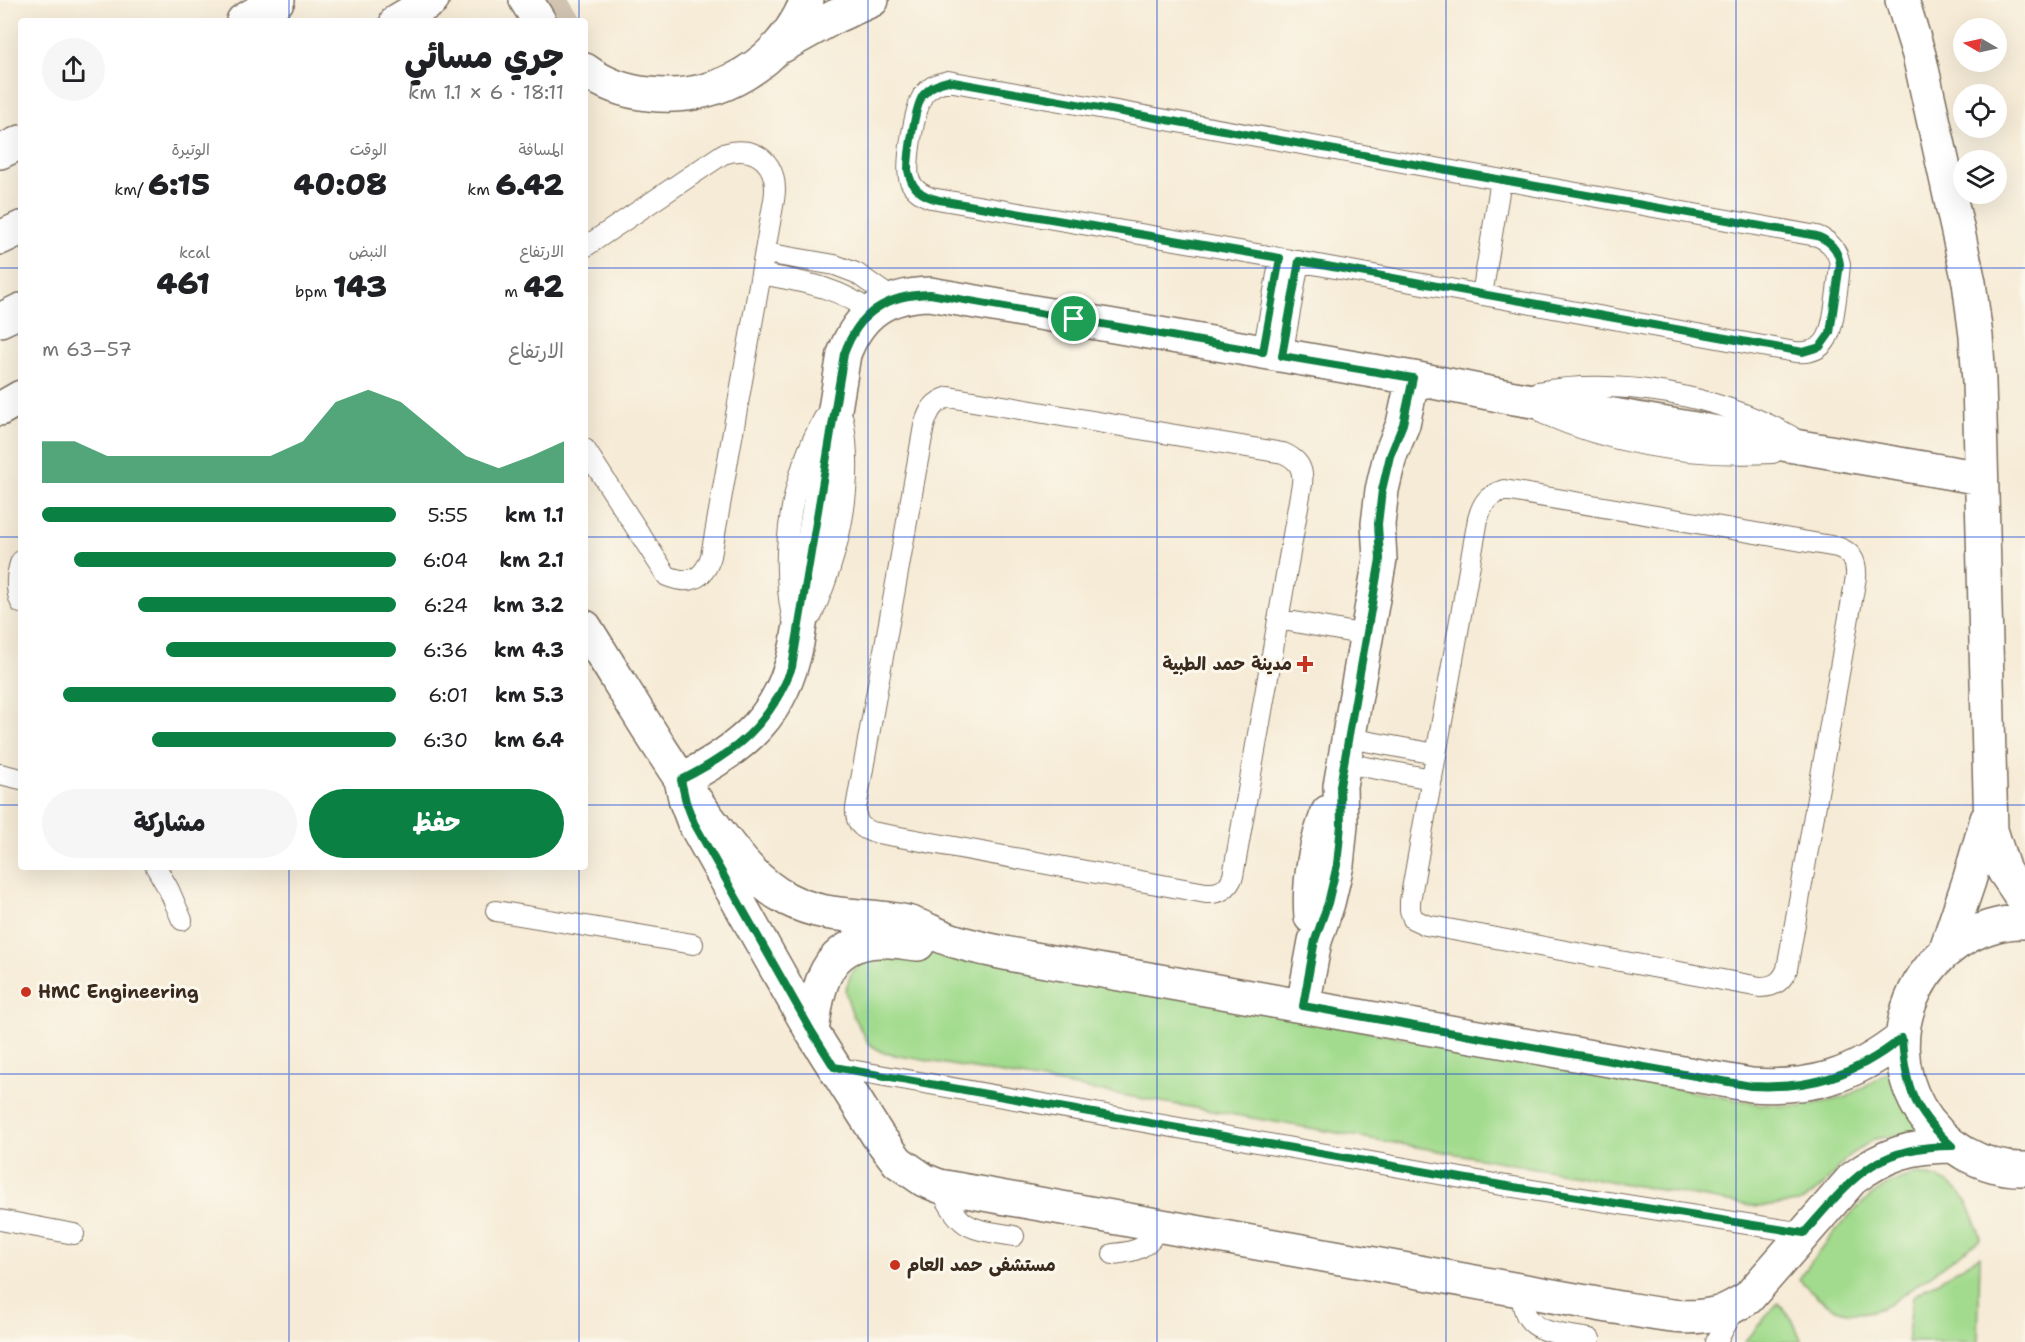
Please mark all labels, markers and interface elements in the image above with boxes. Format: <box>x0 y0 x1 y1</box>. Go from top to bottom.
north arrow <box>1953 18 2007 72</box>
map controls <box>1953 18 2007 204</box>
text: جري مسائي <box>405 34 564 79</box>
button: share <box>42 38 105 101</box>
text: 18:11 · 6 × 1.1 km <box>408 79 564 105</box>
button: locate <box>1953 84 2007 138</box>
text: الوتيرة <box>171 139 210 160</box>
text: الوقت <box>350 139 387 160</box>
text: المسافة <box>518 139 564 160</box>
button: layers <box>1953 150 2007 204</box>
text: 6:15 <box>148 164 210 205</box>
text: 40:08 <box>294 164 387 205</box>
text: 6.42 <box>495 164 564 205</box>
text: /km <box>114 179 148 200</box>
text: km <box>467 179 495 200</box>
text: النبض <box>349 241 387 262</box>
text: الارتفاع <box>519 241 564 262</box>
text: kcal <box>179 242 210 263</box>
text: 461 <box>157 263 210 304</box>
text: 143 <box>333 266 387 307</box>
text: 42 <box>524 266 564 307</box>
text: bpm <box>295 281 333 302</box>
text: m <box>504 281 524 302</box>
pin <box>1048 293 1099 344</box>
icon: arrive <box>1057 302 1090 335</box>
text: 57–63 m <box>42 336 132 362</box>
text: الارتفاع <box>508 338 564 364</box>
text: 5:55 <box>428 502 468 528</box>
text: 1.1 km <box>505 502 564 528</box>
text: 6:04 <box>423 547 468 573</box>
text: 2.1 km <box>499 547 564 573</box>
text: 6:24 <box>424 592 468 618</box>
text: 3.2 km <box>493 592 564 618</box>
text: 6:36 <box>423 637 468 663</box>
text: 4.3 km <box>494 637 564 663</box>
place label: مدينة حمد الطبية <box>1162 652 1292 676</box>
marker: مدينة حمد الطبية <box>1296 655 1314 673</box>
text: 6:01 <box>428 682 468 708</box>
text: 5.3 km <box>495 682 564 708</box>
text: 6:30 <box>423 727 468 753</box>
text: 6.4 km <box>494 727 564 753</box>
button: مشاركة <box>42 789 297 858</box>
button: حفظ <box>309 789 564 858</box>
place label: HMC Engineering <box>38 980 199 1004</box>
marker: HMC Engineering <box>19 985 33 999</box>
place label: مستشفى حمد العام <box>907 1253 1056 1279</box>
marker: مستشفى حمد العام <box>888 1258 902 1272</box>

